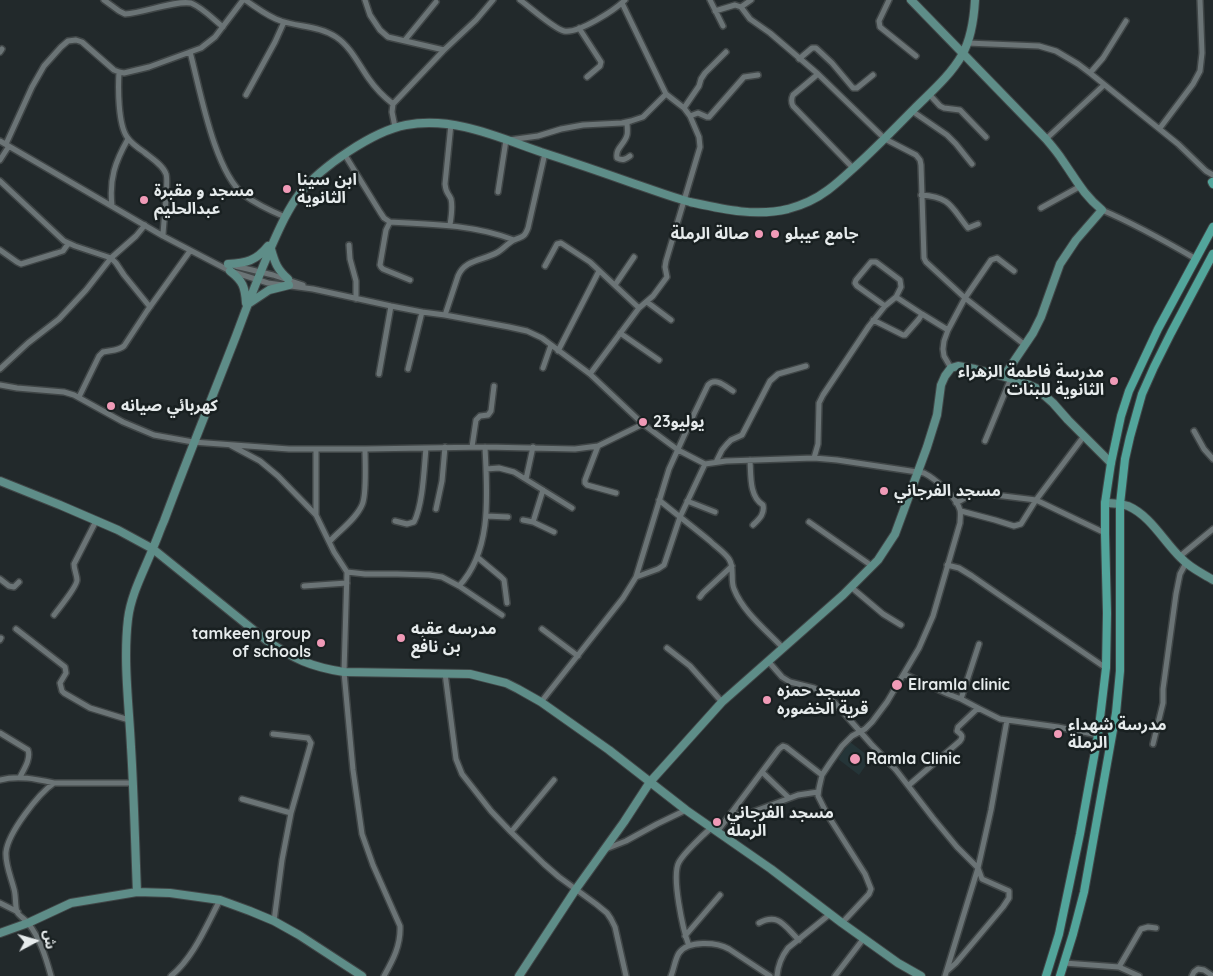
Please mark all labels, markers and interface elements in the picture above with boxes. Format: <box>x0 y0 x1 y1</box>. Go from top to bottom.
place label: ابن سينا الثانوية <box>297 170 357 208</box>
place label: مسجد و مقبرة عبدالحليم <box>154 181 254 219</box>
marker: ابن سينا الثانوية <box>281 183 293 195</box>
marker: مسجد و مقبرة عبدالحليم <box>138 194 150 206</box>
place label: صالة الرملة <box>671 224 749 244</box>
place label: جامع عيبلو <box>785 224 859 244</box>
marker: صالة الرملة <box>753 228 765 240</box>
marker: جامع عيبلو <box>769 228 781 240</box>
place label: مدرسة فاطمة الزهراء الثانوية للبنات <box>958 362 1104 400</box>
marker: مدرسة فاطمة الزهراء الثانوية للبنات <box>1108 375 1120 387</box>
place label: كهربائي صيانه <box>121 396 218 416</box>
marker: كهربائي صيانه <box>105 400 117 412</box>
place label: 23يوليو <box>653 412 705 432</box>
marker: 23يوليو <box>637 416 649 428</box>
place label: مسجد الفرجاني <box>894 481 1001 501</box>
marker: مسجد الفرجاني <box>878 485 890 497</box>
place label: مدرسه عقبه بن نافع <box>411 619 497 657</box>
place label: tamkeen group of schools <box>192 624 311 662</box>
marker: مدرسه عقبه بن نافع <box>395 632 407 644</box>
marker: tamkeen group of schools <box>315 637 327 649</box>
place label: Elramla clinic <box>908 675 1010 695</box>
marker: Elramla clinic <box>890 678 904 692</box>
place label: مسجد حمزه قرية الخضوره <box>777 681 868 719</box>
marker: مسجد حمزه قرية الخضوره <box>761 694 773 706</box>
place label: مدرسة شهداء الرملة <box>1068 715 1166 753</box>
marker: مدرسة شهداء الرملة <box>1052 728 1064 740</box>
place label: Ramla Clinic <box>866 749 960 769</box>
marker: Ramla Clinic <box>848 752 862 766</box>
place label: مسجد الفرجاني الرمله <box>727 803 834 841</box>
marker: مسجد الفرجاني الرمله <box>711 816 723 828</box>
north arrow <box>10 916 60 966</box>
text: ش <box>40 929 60 950</box>

